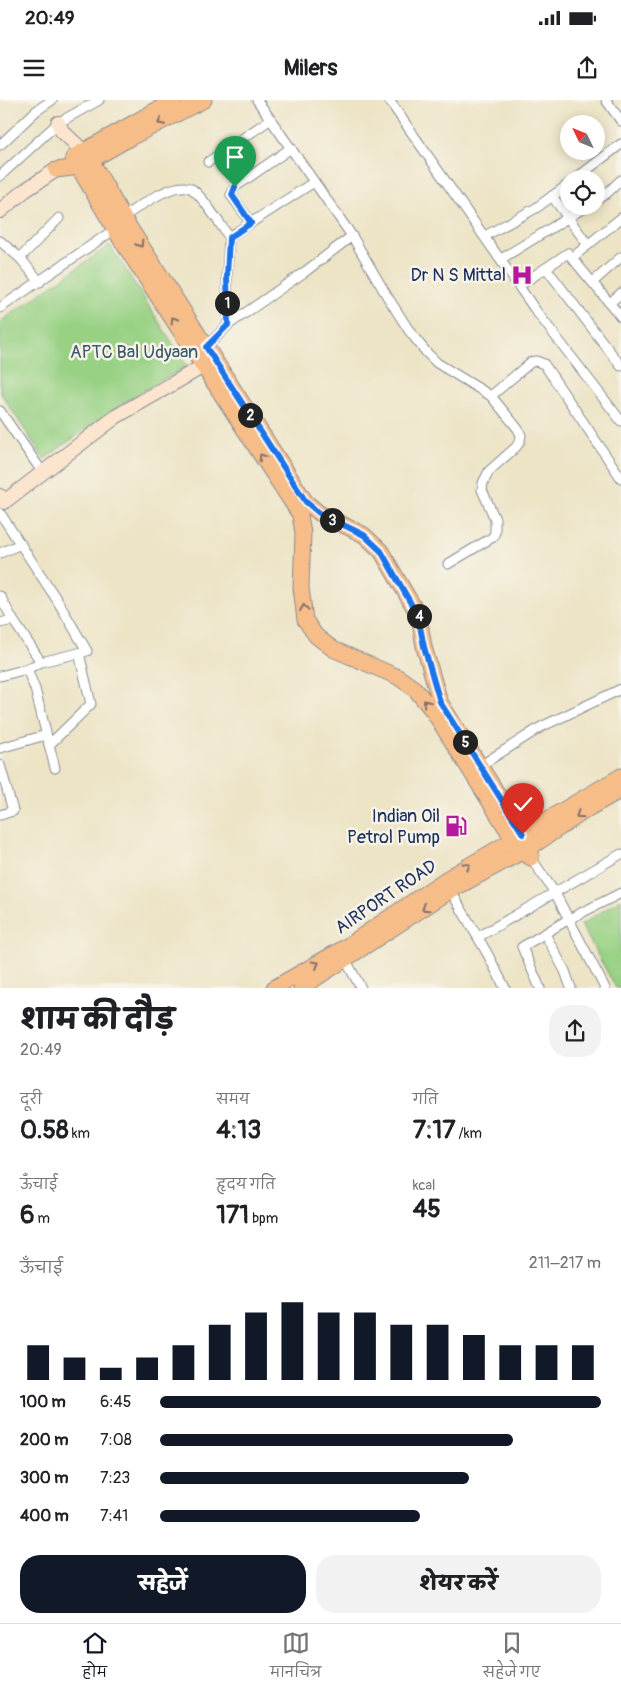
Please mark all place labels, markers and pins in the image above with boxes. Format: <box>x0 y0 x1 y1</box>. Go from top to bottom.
pin <box>214 136 256 187</box>
hospital icon: Dr N S Mittal <box>509 262 535 288</box>
place label: Dr N S Mittal <box>411 264 506 287</box>
pin: 1 <box>214 290 240 316</box>
pin: 2 <box>238 402 262 428</box>
pin: 3 <box>320 508 344 532</box>
pin: 4 <box>406 604 432 628</box>
pin: 5 <box>452 730 478 754</box>
pin <box>502 783 544 834</box>
place label: Indian Oil Petrol Pump <box>347 805 440 849</box>
fuel station icon: Indian Oil Petrol Pump <box>443 813 469 839</box>

